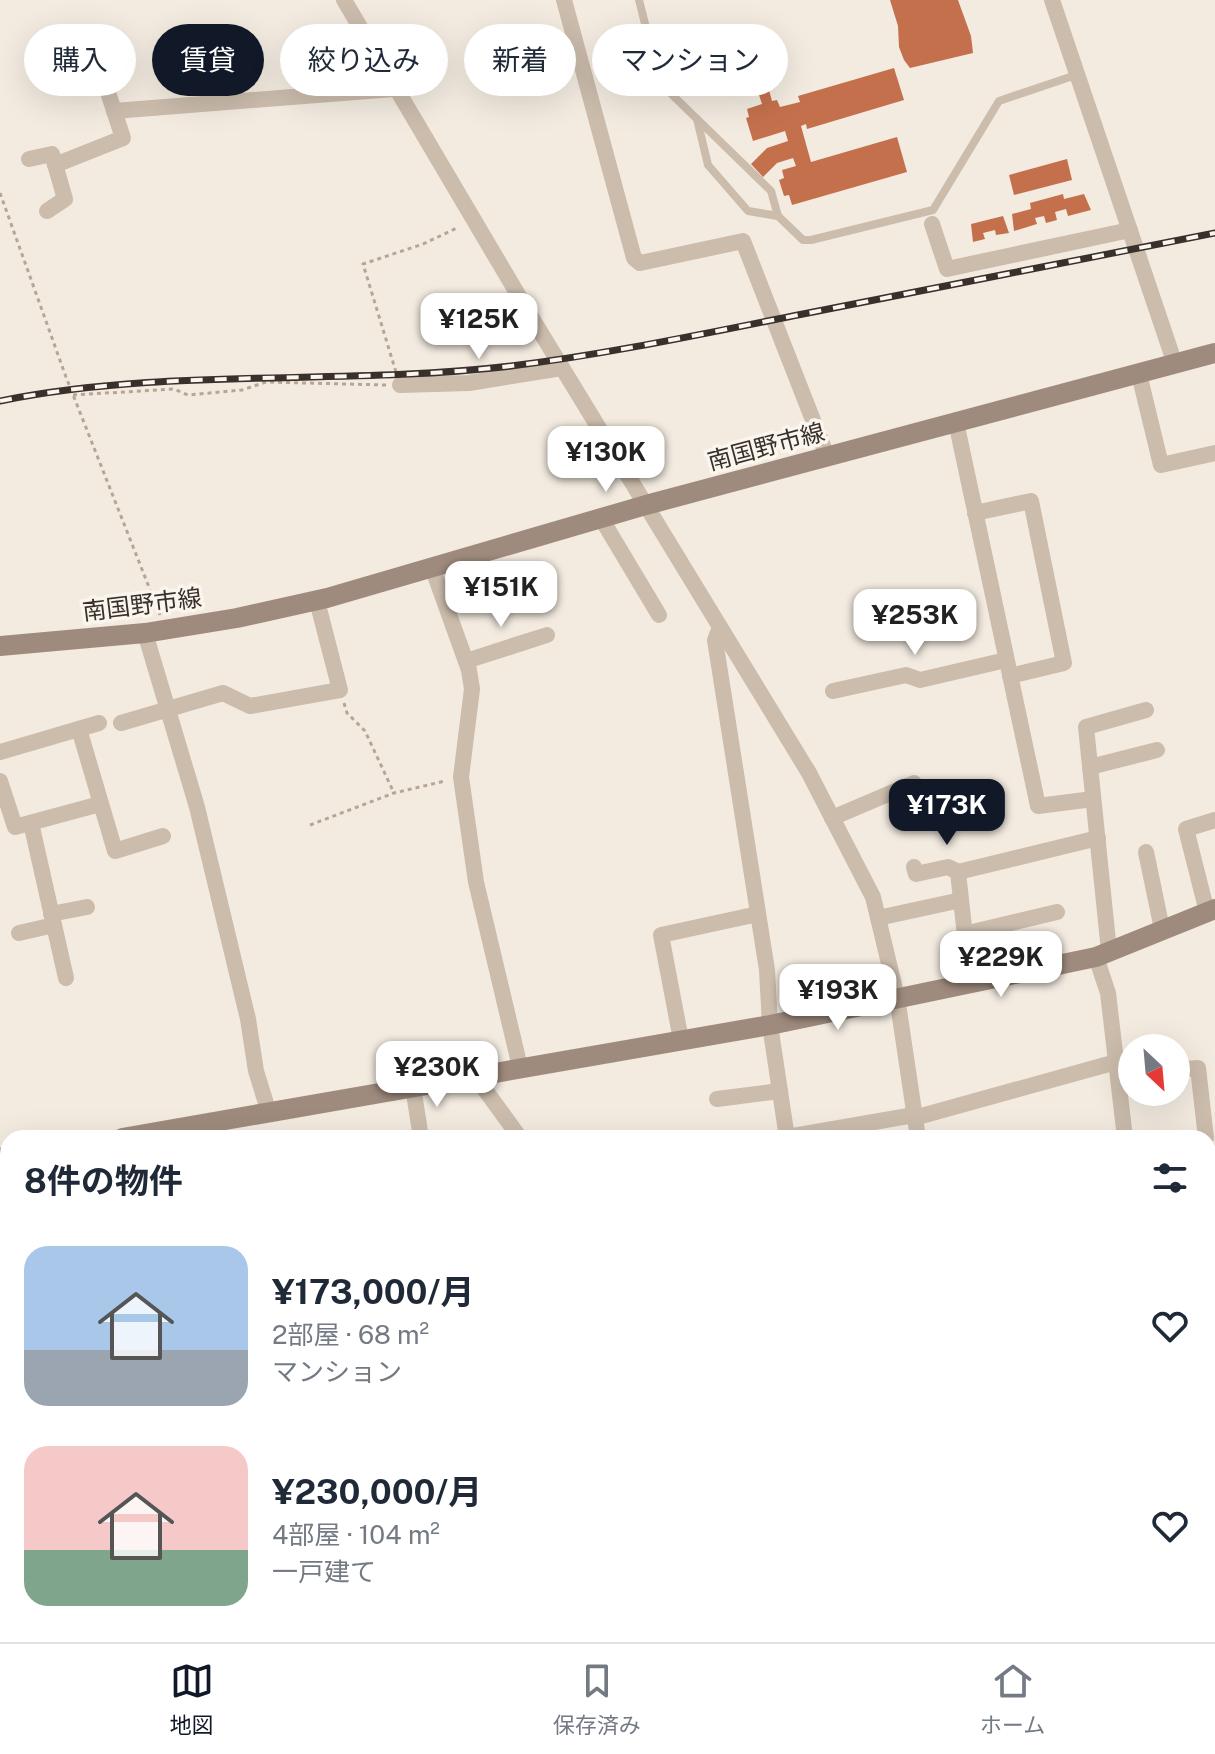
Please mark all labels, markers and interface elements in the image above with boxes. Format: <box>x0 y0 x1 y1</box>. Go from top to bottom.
chip: 購入 <box>24 24 136 96</box>
chip: 賃貸 <box>152 24 264 96</box>
chip: 絞り込み <box>280 24 448 96</box>
chip: 新着 <box>464 24 576 96</box>
chip: マンション <box>592 24 788 96</box>
pin: ¥125K <box>423 293 535 361</box>
text: ¥125K <box>439 303 519 334</box>
street label: 南国野市線 <box>704 417 828 475</box>
pin: ¥130K <box>550 426 662 494</box>
text: ¥130K <box>566 436 646 467</box>
pin: ¥151K <box>445 561 557 629</box>
text: ¥151K <box>463 571 539 602</box>
street label: 南国野市線 <box>81 583 203 625</box>
pin: ¥253K <box>859 589 971 657</box>
text: ¥253K <box>871 599 959 630</box>
pin: ¥173K <box>891 779 1003 847</box>
text: ¥173K <box>907 789 987 820</box>
pin: ¥229K <box>945 931 1057 999</box>
text: ¥229K <box>958 941 1044 972</box>
pin: ¥193K <box>782 964 894 1032</box>
text: ¥193K <box>797 974 879 1005</box>
north arrow <box>1118 1034 1190 1106</box>
map controls <box>1118 1034 1190 1106</box>
pin: ¥230K <box>381 1041 493 1109</box>
text: ¥230K <box>394 1051 480 1082</box>
icon: filters <box>1148 1156 1192 1200</box>
text: 8件の物件 <box>24 1161 183 1201</box>
text: ¥173,000/月 <box>272 1272 474 1312</box>
icon: home <box>88 1278 184 1374</box>
icon: heart <box>1148 1304 1192 1348</box>
text: 2部屋 · 68 m² <box>272 1319 429 1350</box>
text: マンション <box>272 1356 402 1387</box>
text: ¥230,000/月 <box>272 1472 482 1512</box>
icon: home <box>88 1478 184 1574</box>
icon: heart <box>1148 1504 1192 1548</box>
text: 4部屋 · 104 m² <box>272 1519 440 1550</box>
text: 一戸建て <box>272 1556 376 1587</box>
tab: 地図 <box>170 1659 214 1739</box>
tab: 保存済み <box>553 1659 641 1739</box>
tab: ホーム <box>980 1659 1045 1739</box>

